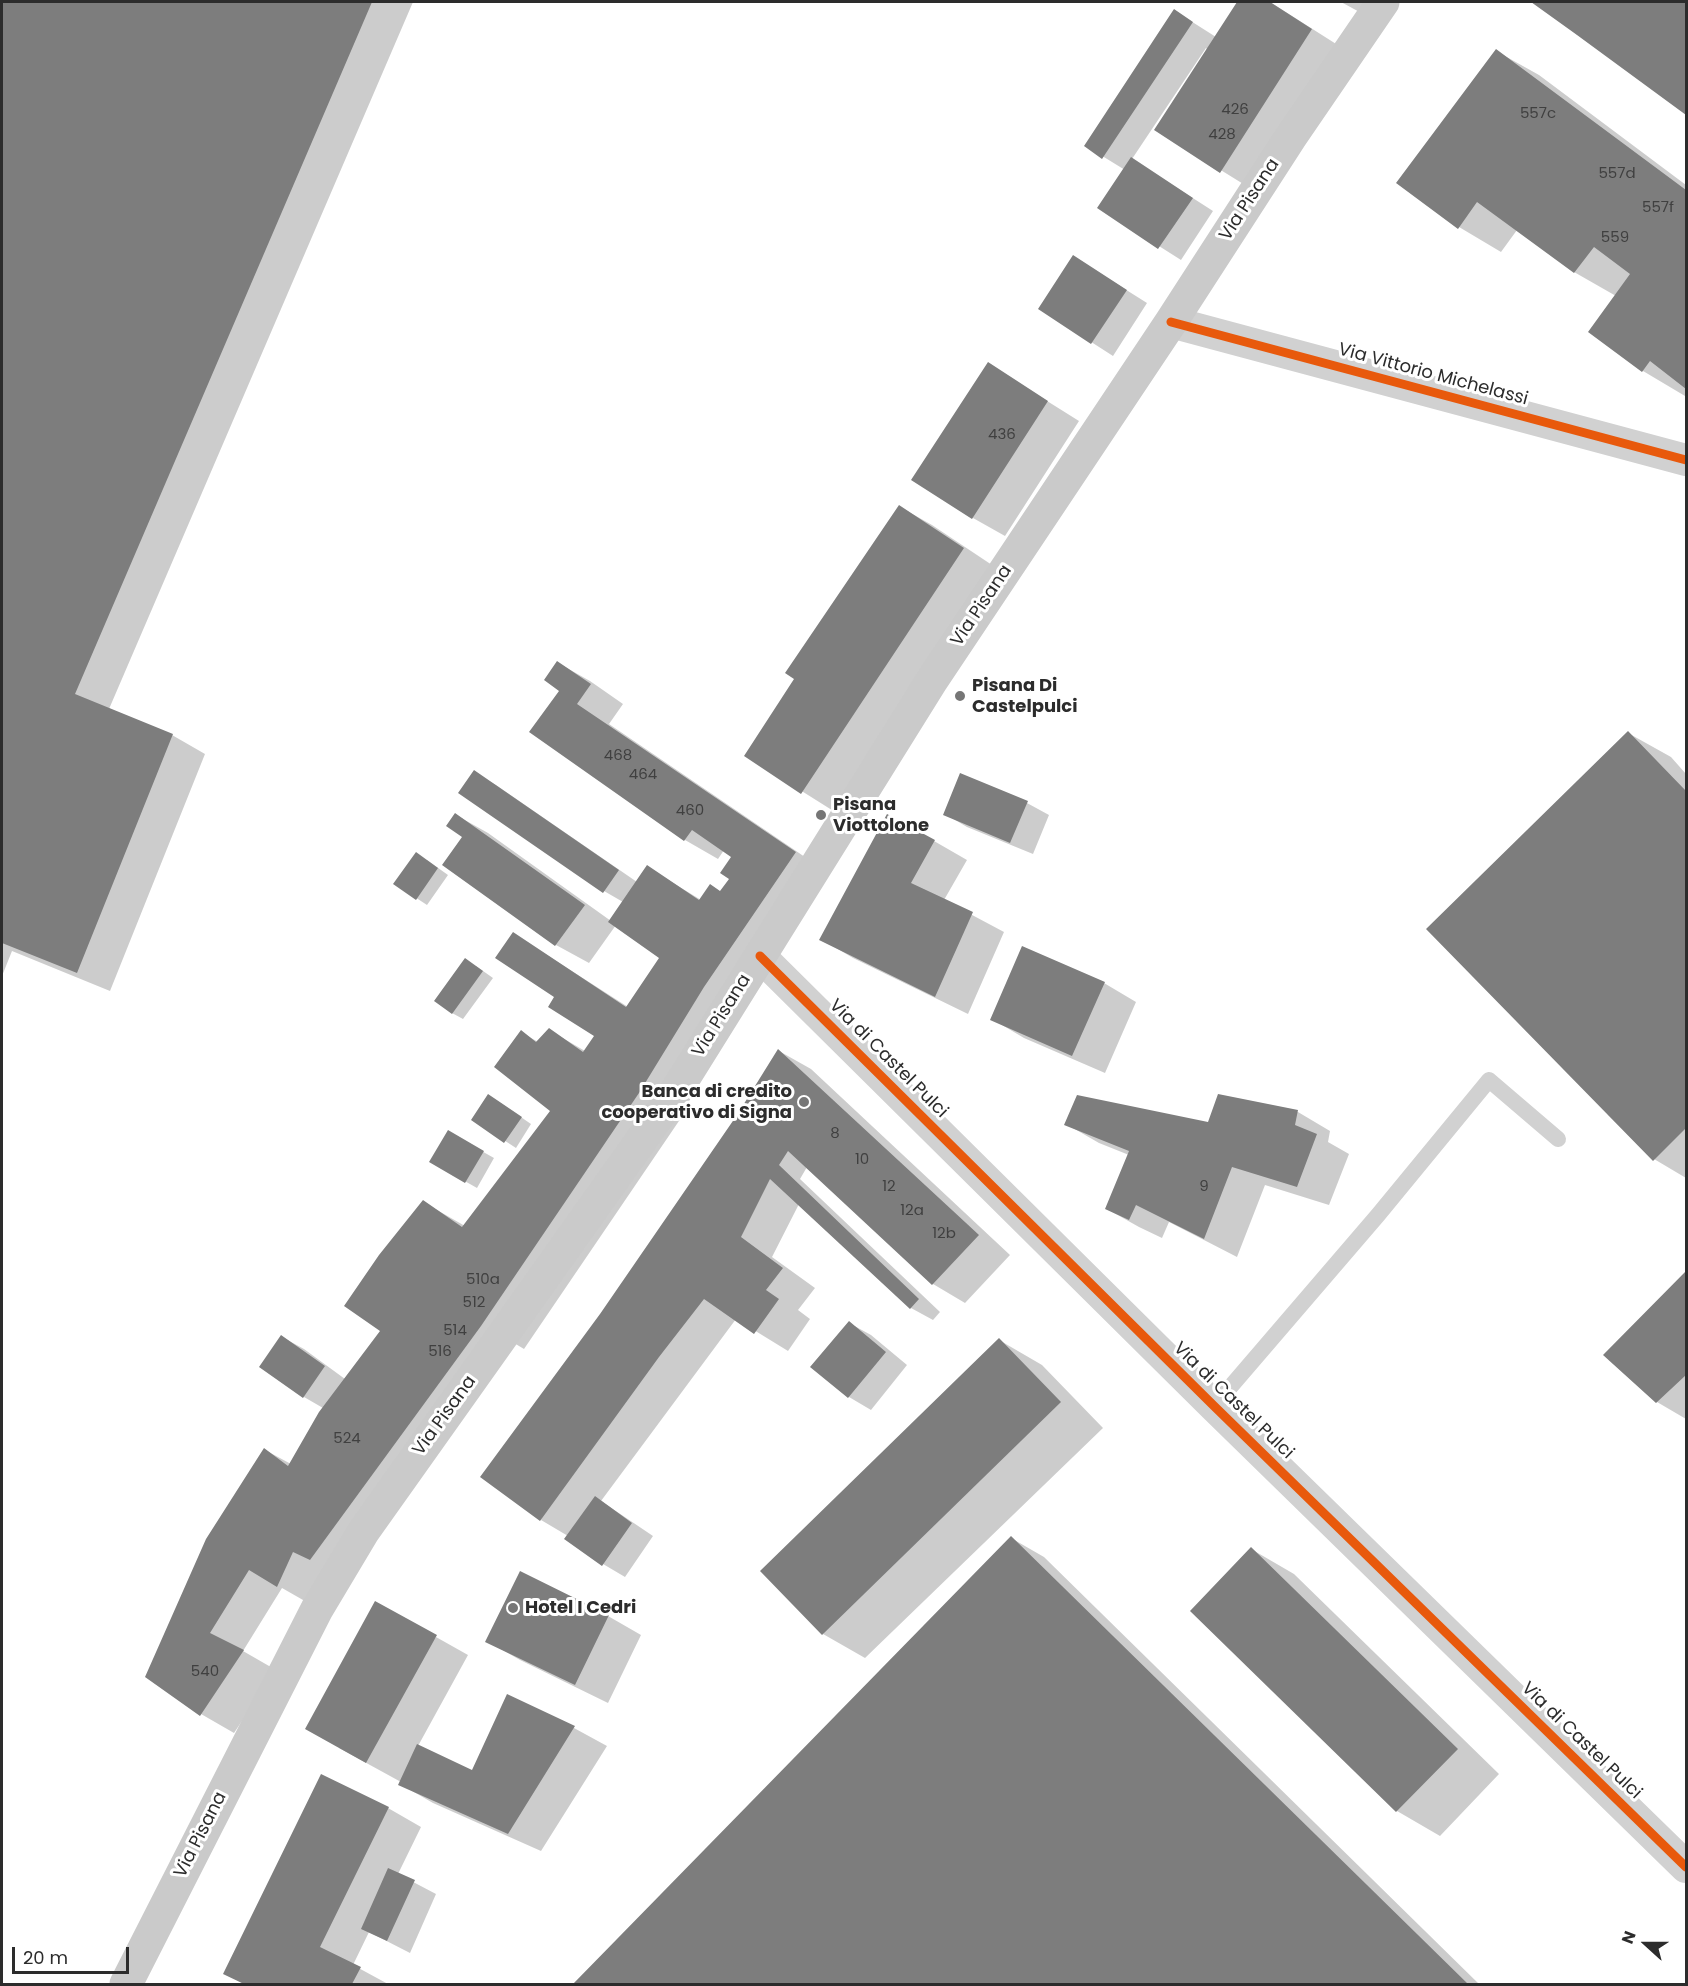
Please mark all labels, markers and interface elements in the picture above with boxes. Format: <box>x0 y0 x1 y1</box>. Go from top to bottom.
house number: 426 <box>1221 101 1249 119</box>
house number: 557c <box>1520 105 1556 123</box>
house number: 428 <box>1208 126 1236 144</box>
street label: Via Pisana <box>1215 155 1285 245</box>
house number: 557d <box>1598 165 1636 183</box>
house number: 557f <box>1642 199 1674 217</box>
house number: 559 <box>1601 229 1629 247</box>
street label: Via Vittorio Michelassi <box>1336 339 1530 411</box>
house number: 436 <box>988 426 1016 444</box>
street label: Via Pisana <box>947 561 1017 651</box>
place label: Pisana Di Castelpulci <box>972 675 1078 718</box>
marker: Pisana Di Castelpulci <box>953 689 967 703</box>
house number: 468 <box>604 747 632 765</box>
house number: 464 <box>629 766 657 784</box>
place label: Pisana Viottolone <box>833 794 929 836</box>
house number: 460 <box>676 802 704 820</box>
marker: Pisana Viottolone <box>814 808 828 822</box>
street label: Via Pisana <box>688 971 756 1061</box>
street label: Via di Castel Pulci <box>824 995 952 1123</box>
place label: Banca di credito cooperativo di Signa <box>601 1081 792 1124</box>
marker: Banca di credito cooperativo di Signa <box>797 1095 811 1109</box>
house number: 8 <box>830 1125 840 1143</box>
house number: 10 <box>855 1151 869 1169</box>
house number: 12 <box>882 1178 896 1196</box>
house number: 9 <box>1199 1178 1209 1196</box>
house number: 12a <box>900 1202 924 1220</box>
house number: 12b <box>932 1225 956 1243</box>
house number: 510a <box>466 1271 500 1289</box>
house number: 512 <box>463 1294 485 1312</box>
house number: 514 <box>443 1322 467 1340</box>
street label: Via di Castel Pulci <box>1168 1338 1298 1464</box>
house number: 516 <box>428 1343 452 1361</box>
street label: Via Pisana <box>409 1372 481 1460</box>
house number: 524 <box>333 1430 361 1448</box>
place label: Hotel I Cedri <box>525 1597 636 1619</box>
marker: Hotel I Cedri <box>506 1601 520 1615</box>
house number: 540 <box>191 1663 219 1681</box>
street label: Via di Castel Pulci <box>1516 1678 1646 1804</box>
street label: Via Pisana <box>170 1788 232 1882</box>
north arrow <box>1616 1914 1676 1974</box>
text: N <box>1616 1928 1642 1947</box>
scale bar <box>15 1935 132 1973</box>
text: 20 m <box>23 1945 68 1970</box>

